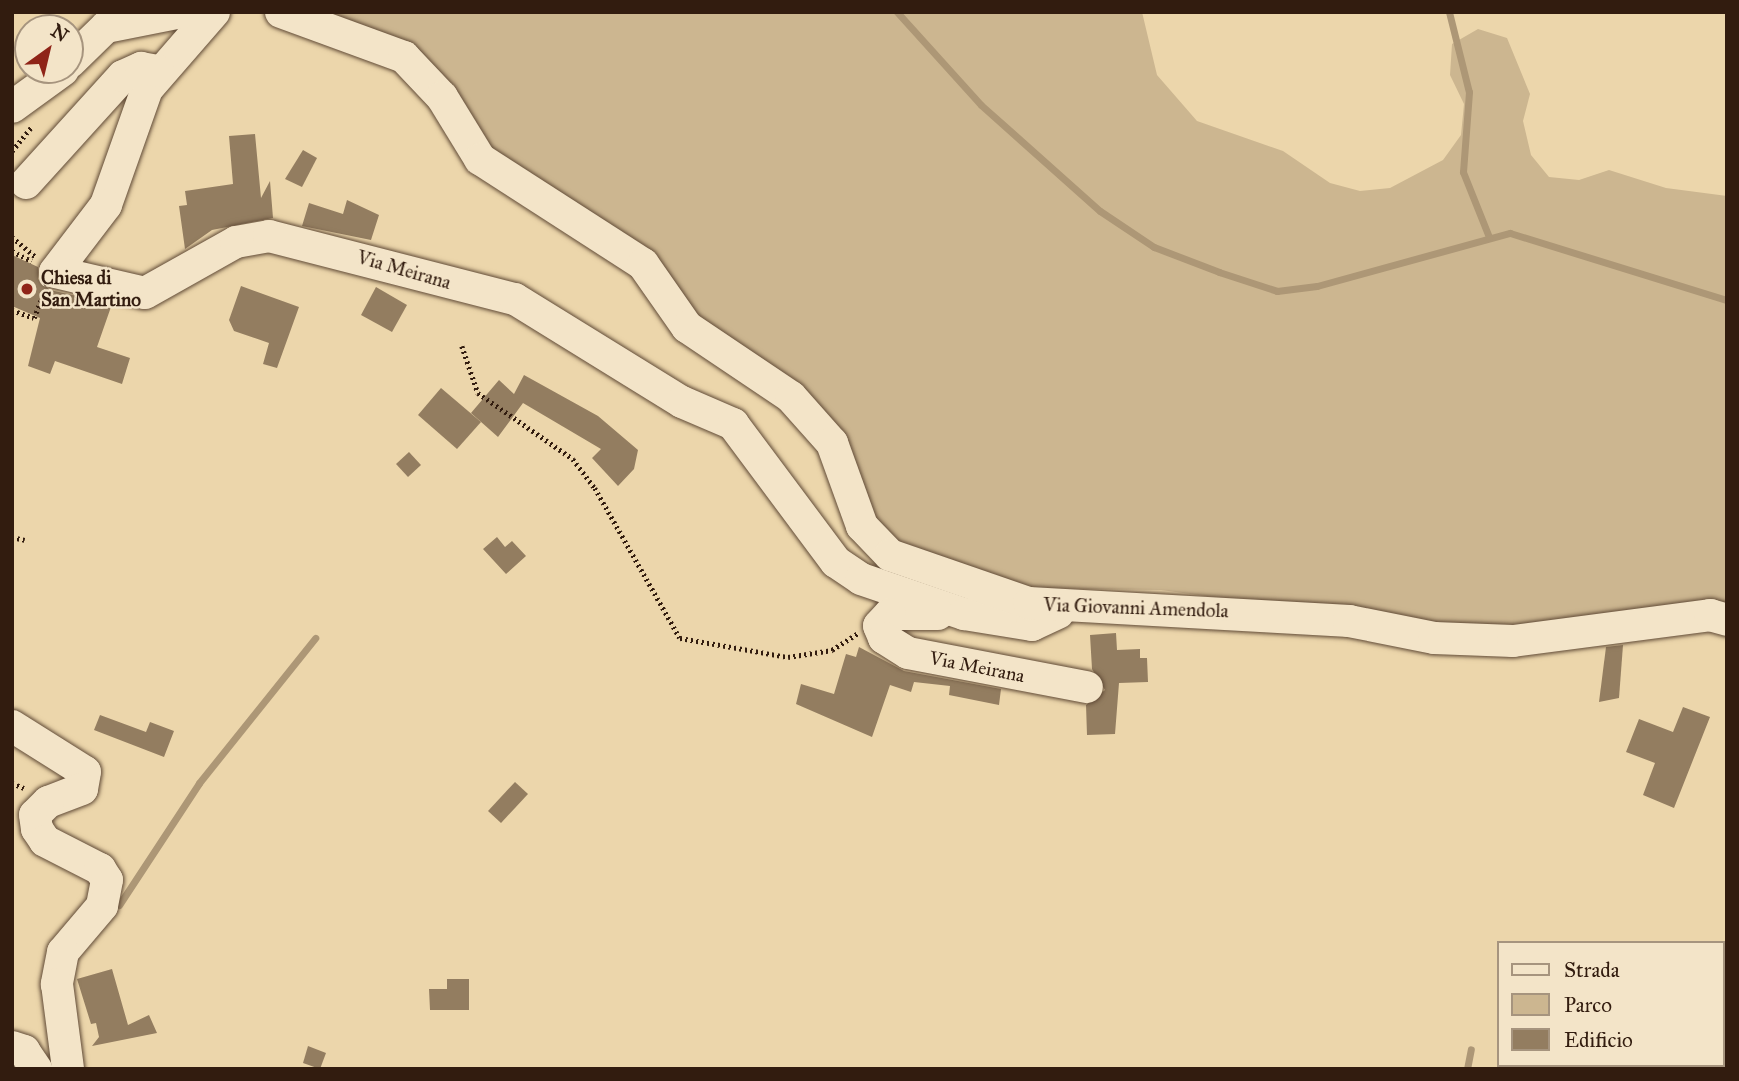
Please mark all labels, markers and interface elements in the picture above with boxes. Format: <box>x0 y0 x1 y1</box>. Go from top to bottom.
north arrow <box>14 14 84 84</box>
text: N <box>47 19 73 47</box>
street label: Via Meirana <box>354 246 454 294</box>
place label: Chiesa di San Martino <box>41 267 141 311</box>
marker: Chiesa di San Martino <box>19 281 35 297</box>
street label: Via Giovanni Amendola <box>1043 593 1229 623</box>
street label: Via Meirana <box>927 647 1027 687</box>
legend <box>1498 941 1725 1067</box>
text: Strada <box>1564 957 1620 983</box>
text: Parco <box>1564 992 1612 1018</box>
text: Edificio <box>1564 1027 1633 1053</box>

